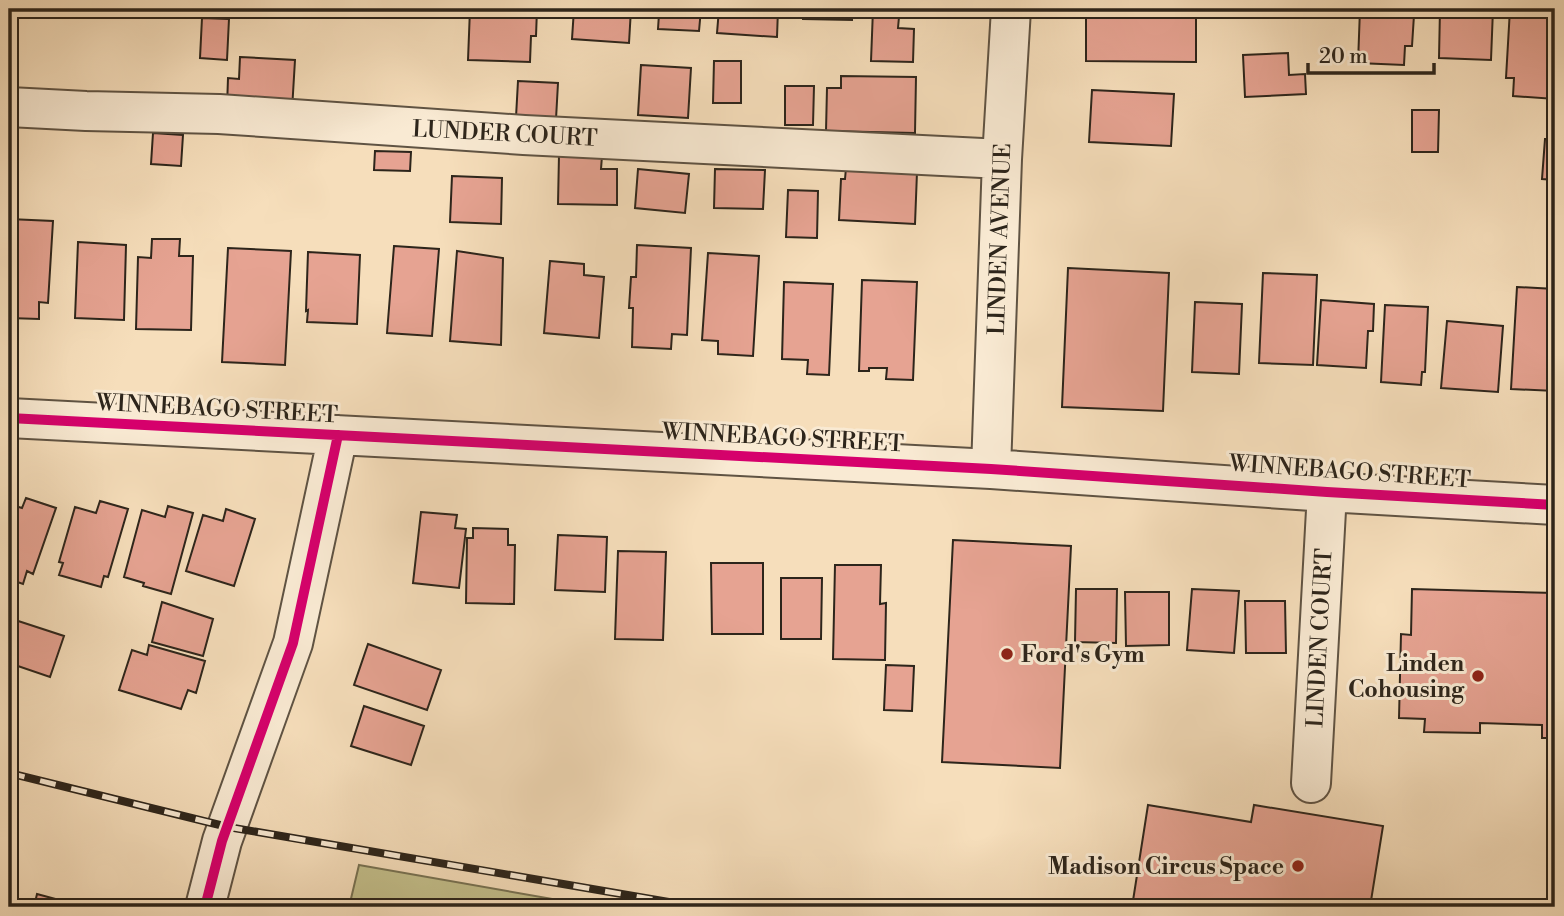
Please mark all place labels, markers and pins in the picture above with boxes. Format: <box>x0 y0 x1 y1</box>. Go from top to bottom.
place label: Ford's Gym <box>1021 641 1145 669</box>
marker: Ford's Gym <box>999 646 1015 662</box>
place label: Linden Cohousing <box>1348 650 1465 704</box>
marker: Linden Cohousing <box>1470 668 1486 684</box>
place label: Madison Circus Space <box>1048 853 1284 881</box>
marker: Madison Circus Space <box>1290 858 1306 874</box>

